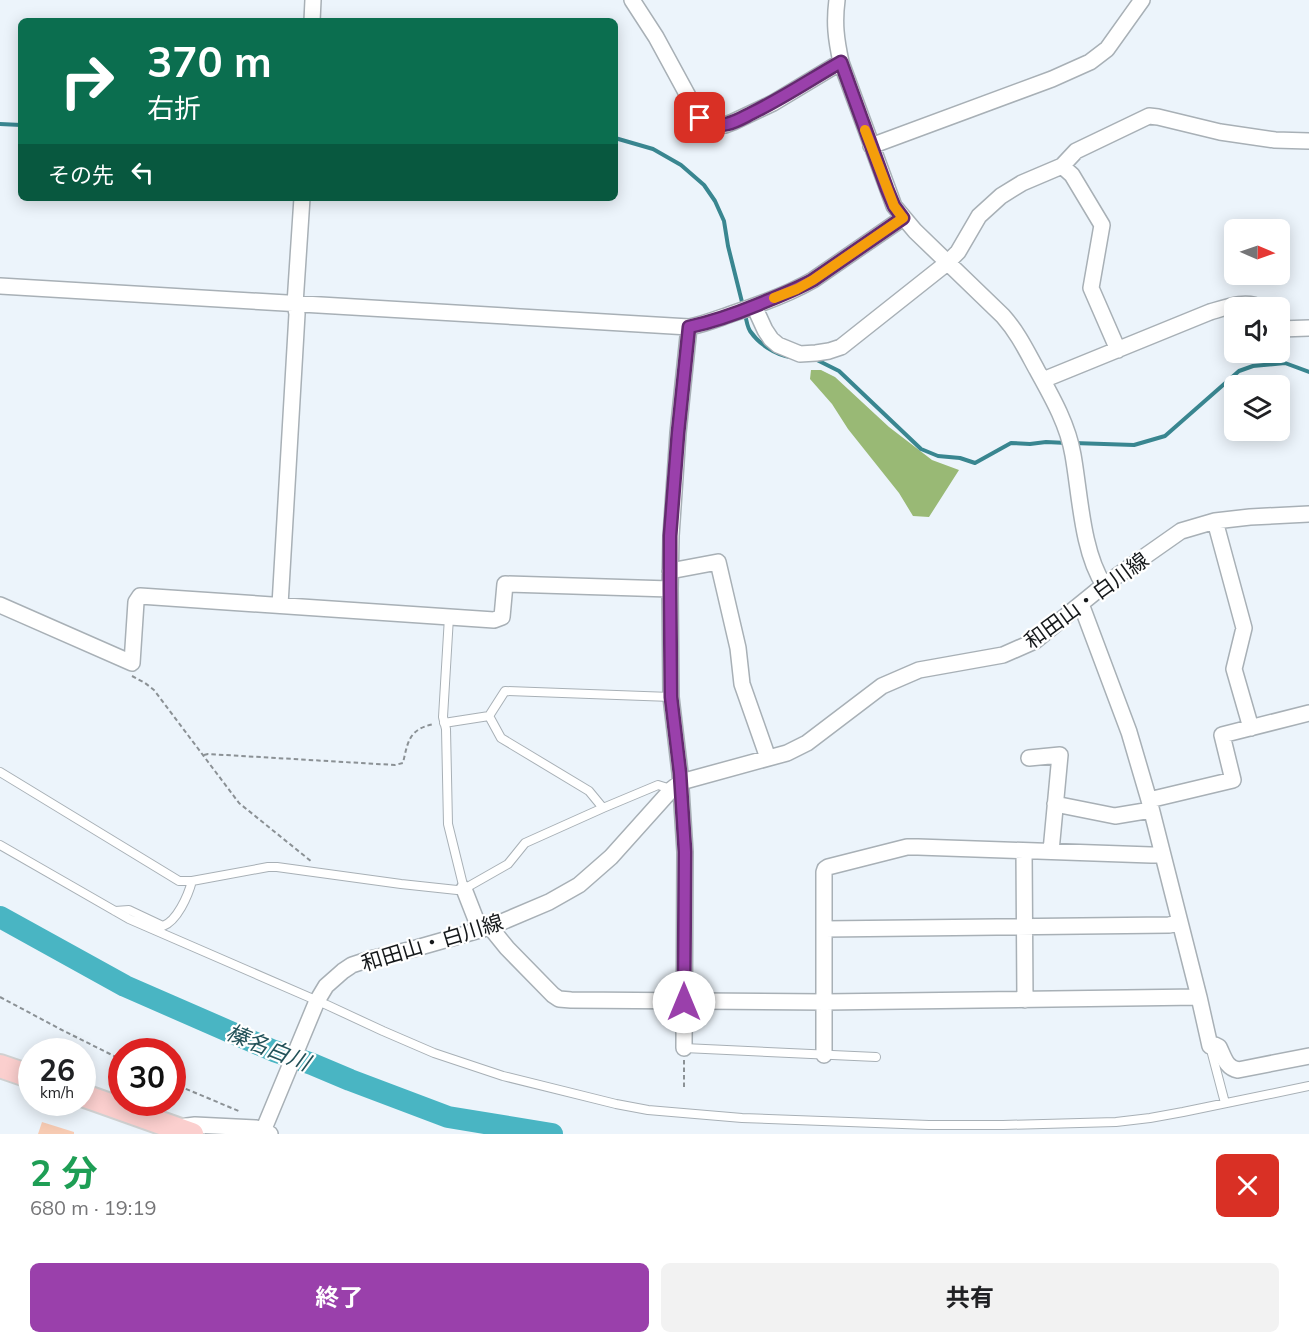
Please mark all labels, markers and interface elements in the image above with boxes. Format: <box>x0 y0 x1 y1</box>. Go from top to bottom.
text: 370 m <box>147 35 272 88</box>
icon: right <box>48 42 126 120</box>
text: 右折 <box>147 91 201 125</box>
pin <box>674 92 725 143</box>
icon: arrive <box>683 101 716 134</box>
icon: left <box>126 156 159 189</box>
text: その先 <box>48 161 114 189</box>
north arrow <box>1224 219 1290 285</box>
map controls <box>1224 219 1290 441</box>
button: sound <box>1224 297 1290 363</box>
button: layers <box>1224 375 1290 441</box>
street label: 和田山・白川線 <box>1019 546 1153 654</box>
street label: 和田山・白川線 <box>358 908 506 976</box>
position arrow <box>652 970 716 1034</box>
water label: 榛名白川 <box>222 1018 316 1077</box>
speed limit sign: 30 <box>108 1038 186 1116</box>
text: 26 <box>39 1051 75 1089</box>
text: km/h <box>40 1083 74 1102</box>
text: 2 分 <box>30 1150 97 1195</box>
button: close <box>1216 1154 1279 1217</box>
text: 680 m · 19:19 <box>30 1195 156 1220</box>
button: 終了 <box>30 1263 649 1332</box>
button: 共有 <box>661 1263 1279 1332</box>

